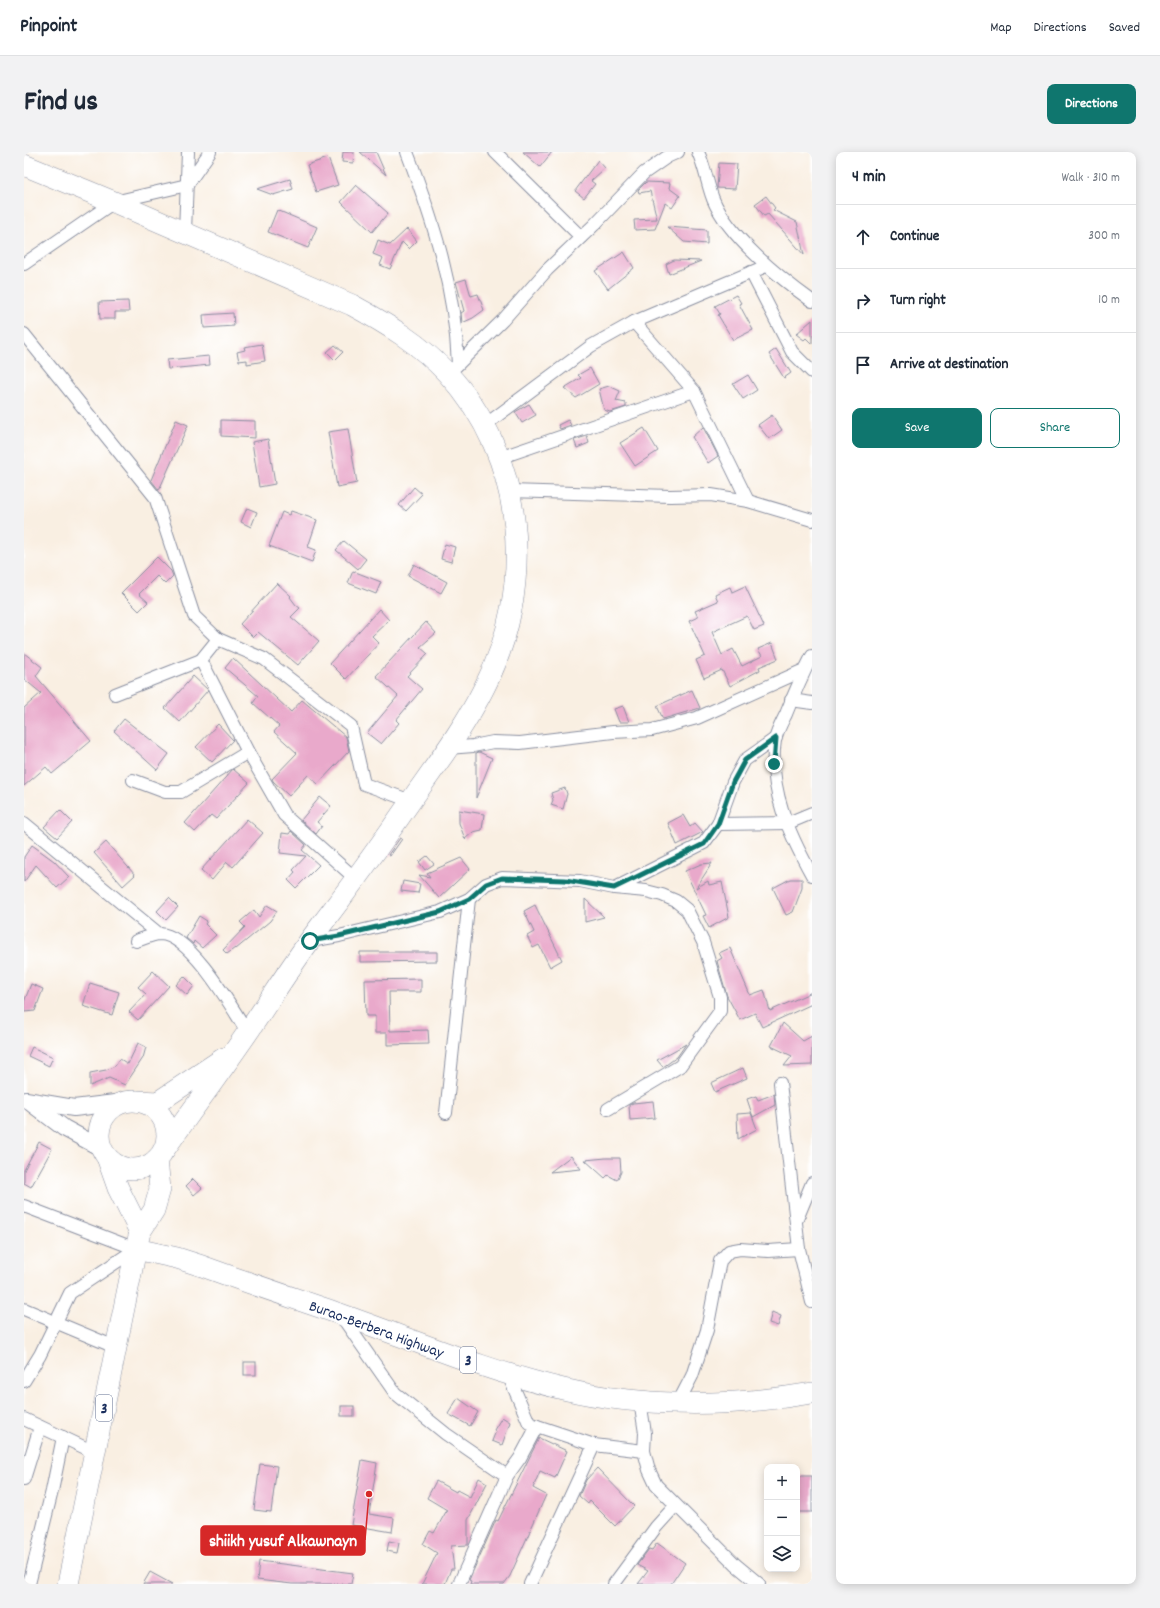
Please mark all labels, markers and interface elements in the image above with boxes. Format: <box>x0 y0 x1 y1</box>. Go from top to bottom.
text: Pinpoint <box>20 14 77 41</box>
text: Map <box>990 18 1012 38</box>
text: Directions <box>1034 18 1087 38</box>
text: Saved <box>1109 18 1140 38</box>
text: Find us <box>24 84 98 124</box>
button: Directions <box>1047 84 1136 124</box>
text: 4 min <box>852 166 886 190</box>
text: Walk · 310 m <box>1061 169 1120 188</box>
icon: ahead <box>852 226 874 248</box>
text: Continue <box>890 226 939 248</box>
text: 300 m <box>1088 227 1120 246</box>
icon: right <box>852 290 874 312</box>
text: Turn right <box>890 290 946 312</box>
text: 10 m <box>1098 291 1120 310</box>
icon: arrive <box>852 354 874 376</box>
text: Arrive at destination <box>890 354 1008 376</box>
button: Save <box>852 408 982 448</box>
button: Share <box>990 408 1120 448</box>
route end <box>765 755 783 773</box>
route start <box>301 932 319 950</box>
street label: Burao-Berbera Highway <box>306 1295 447 1366</box>
road number: 3 <box>460 1347 476 1373</box>
road number: 3 <box>96 1395 112 1421</box>
map controls <box>764 1464 800 1572</box>
button: + <box>764 1464 800 1500</box>
button: − <box>764 1500 800 1536</box>
callout: shiikh yusuf Alkawnayn <box>201 1526 365 1555</box>
text: shiikh yusuf Alkawnayn <box>209 1531 357 1555</box>
button: layers <box>764 1536 800 1572</box>

